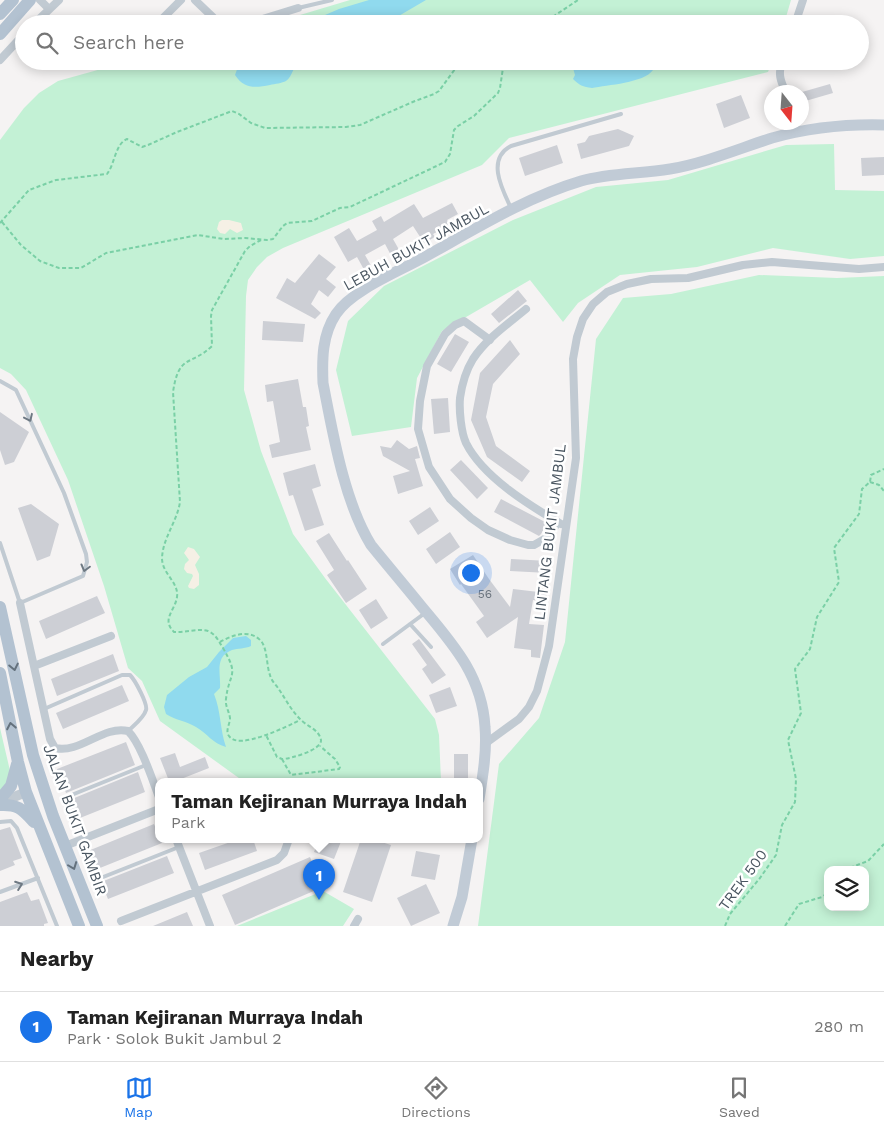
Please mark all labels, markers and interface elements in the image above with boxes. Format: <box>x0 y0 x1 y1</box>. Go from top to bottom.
search box <box>15 15 869 70</box>
icon: search <box>33 29 61 57</box>
text: Search here <box>73 31 184 54</box>
north arrow <box>764 85 809 130</box>
street label: LEBUH BUKIT JAMBUL <box>340 200 492 294</box>
one-way arrow <box>23 413 33 422</box>
street label: LINTANG BUKIT JAMBUL <box>530 443 570 621</box>
your location <box>458 560 484 586</box>
one-way arrow <box>80 564 91 572</box>
house number: 56 <box>478 587 492 601</box>
one-way arrow <box>8 663 19 672</box>
one-way arrow <box>6 722 16 730</box>
street label: JALAN BUKIT GAMBIR <box>39 742 111 898</box>
popup <box>155 778 483 843</box>
text: Taman Kejiranan Murraya Indah <box>171 790 467 813</box>
text: Park <box>171 813 205 832</box>
street label: TREK 500 <box>715 846 771 914</box>
pin: 1 <box>303 859 335 900</box>
one-way arrow <box>67 861 77 870</box>
map controls <box>824 866 869 911</box>
button: layers <box>824 866 869 911</box>
one-way arrow <box>14 881 23 891</box>
text: Nearby <box>20 946 93 971</box>
text: Taman Kejiranan Murraya Indah <box>67 1006 363 1029</box>
text: 1 <box>33 1017 39 1036</box>
text: 280 m <box>814 1017 864 1036</box>
text: Park · Solok Bukit Jambul 2 <box>67 1029 282 1048</box>
tab: Map <box>124 1074 153 1120</box>
tab: Directions <box>401 1074 471 1120</box>
tab: Saved <box>719 1074 760 1120</box>

